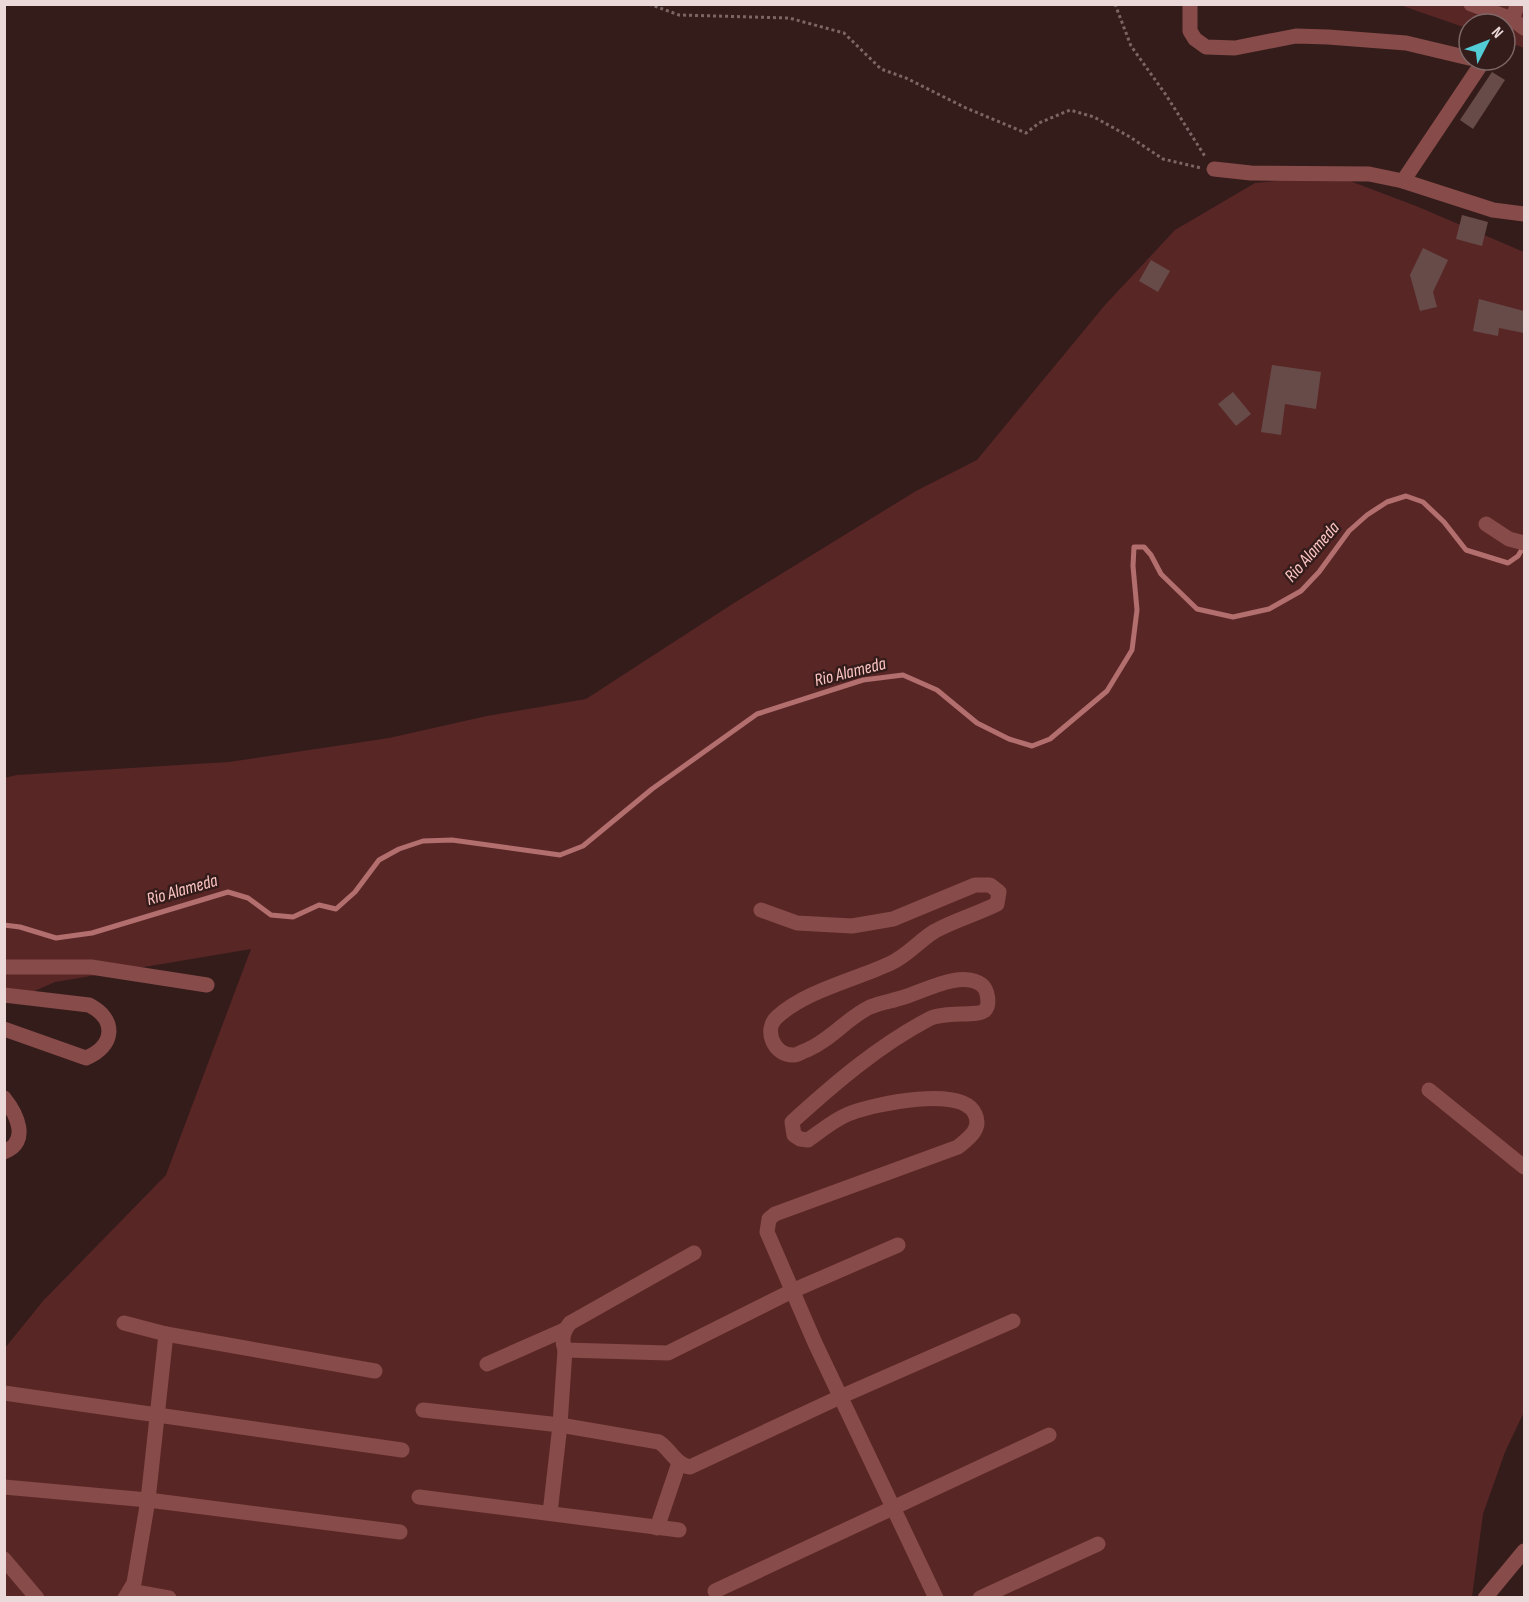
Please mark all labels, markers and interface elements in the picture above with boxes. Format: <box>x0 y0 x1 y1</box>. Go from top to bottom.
north arrow <box>1457 12 1517 72</box>
text: N <box>1487 23 1507 42</box>
water label: Rio Alameda <box>1280 517 1344 586</box>
water label: Rio Alameda <box>812 653 889 691</box>
water label: Rio Alameda <box>144 870 221 910</box>

